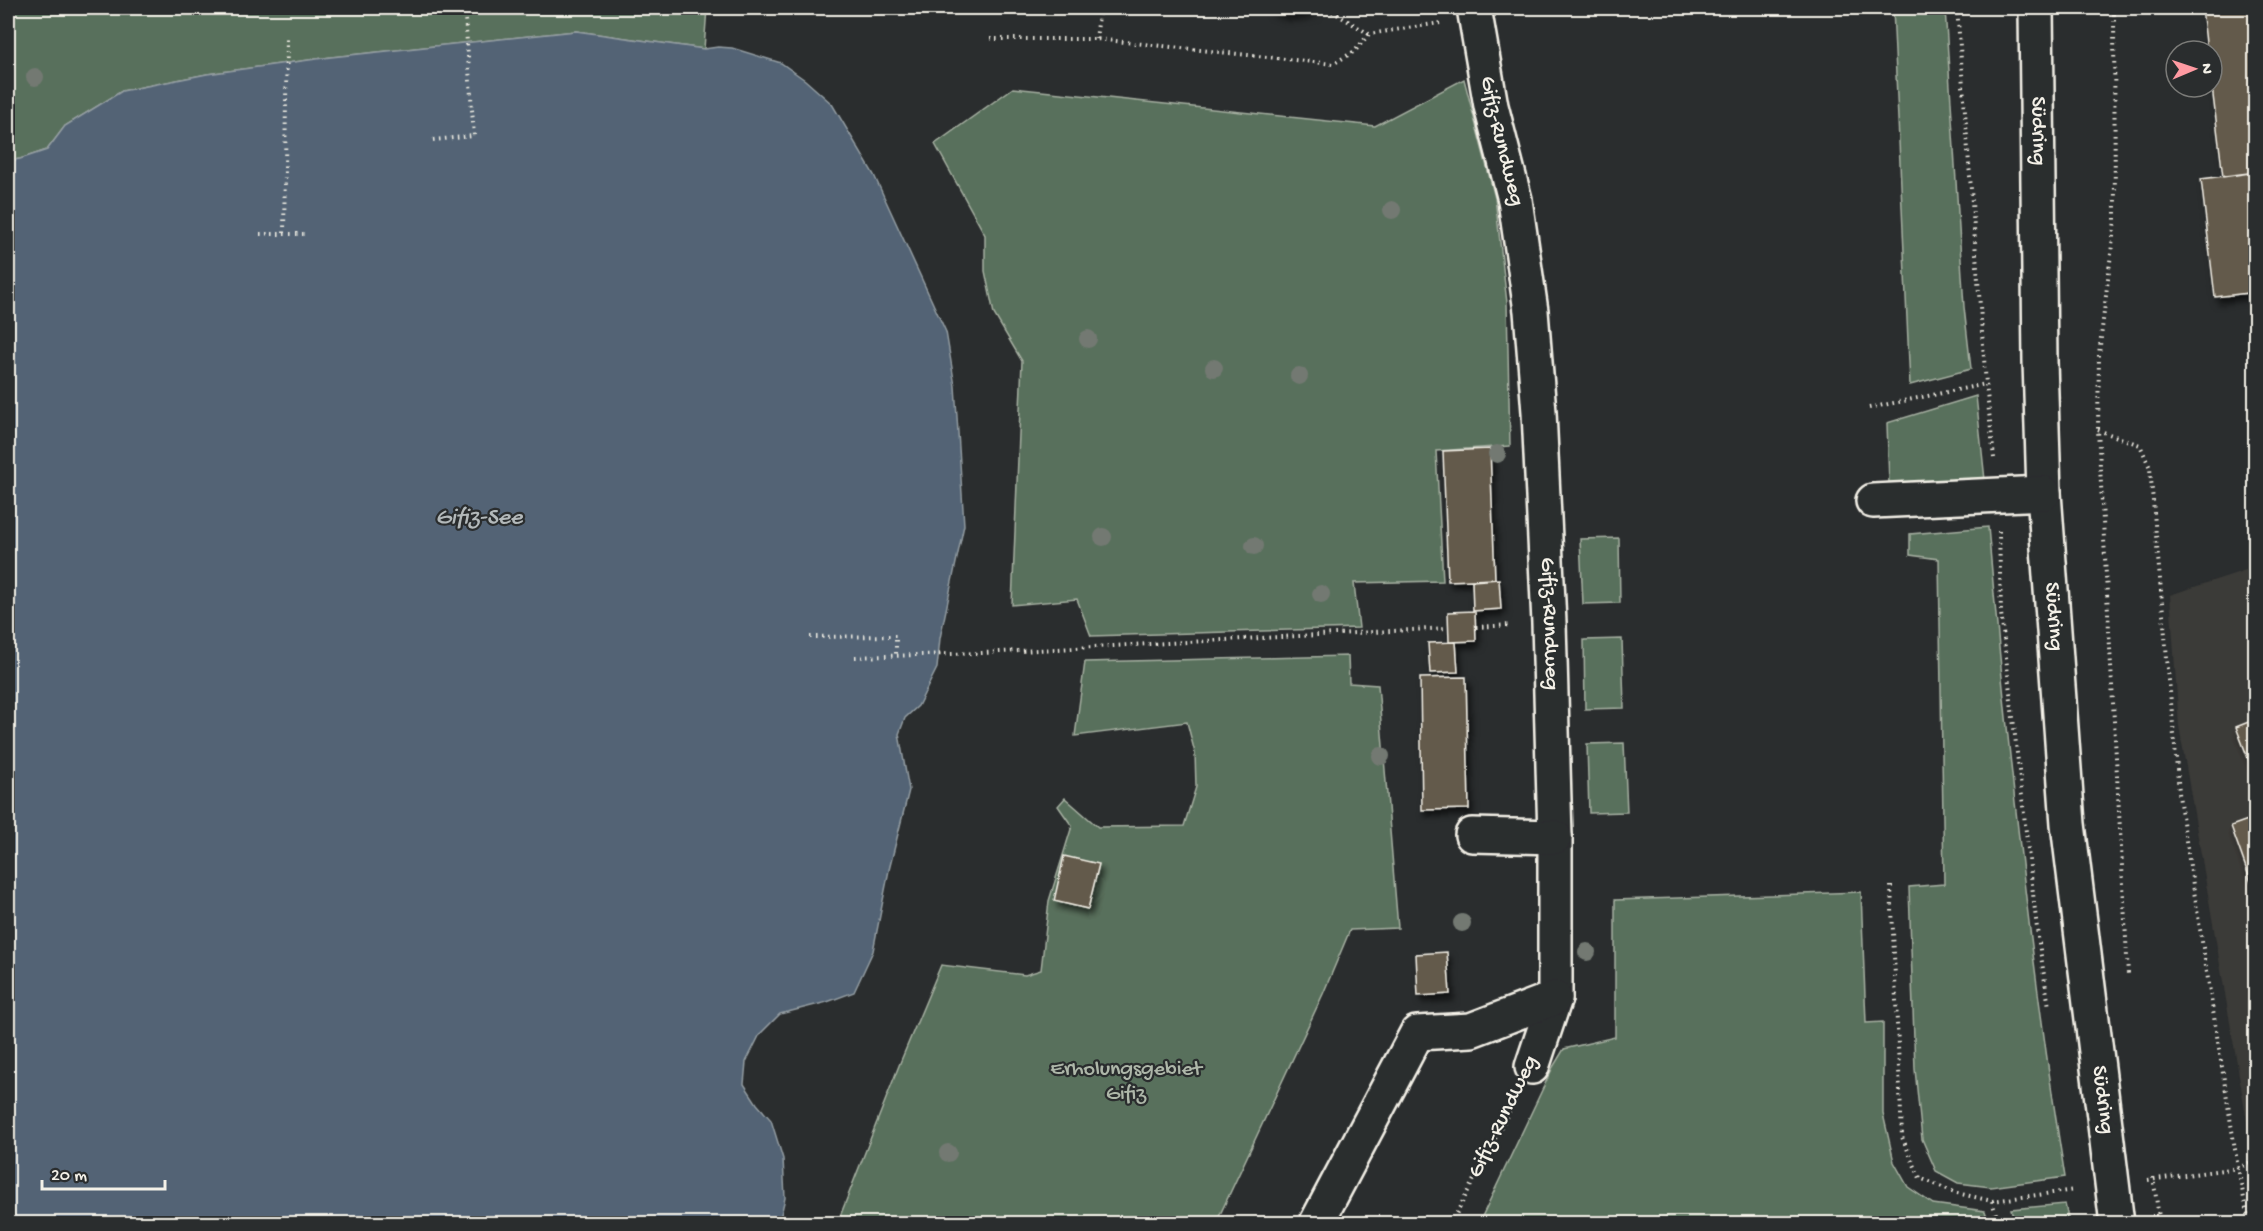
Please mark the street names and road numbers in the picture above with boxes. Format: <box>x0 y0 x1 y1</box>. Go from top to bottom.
street label: Gifiz-Rundweg <box>1473 74 1529 209</box>
street label: Südring <box>2024 96 2051 166</box>
street label: Gifiz-Rundweg <box>1533 557 1564 691</box>
street label: Südring <box>2038 581 2068 652</box>
street label: Gifiz-Rundweg <box>1463 1052 1545 1182</box>
street label: Südring <box>2085 1064 2119 1136</box>

